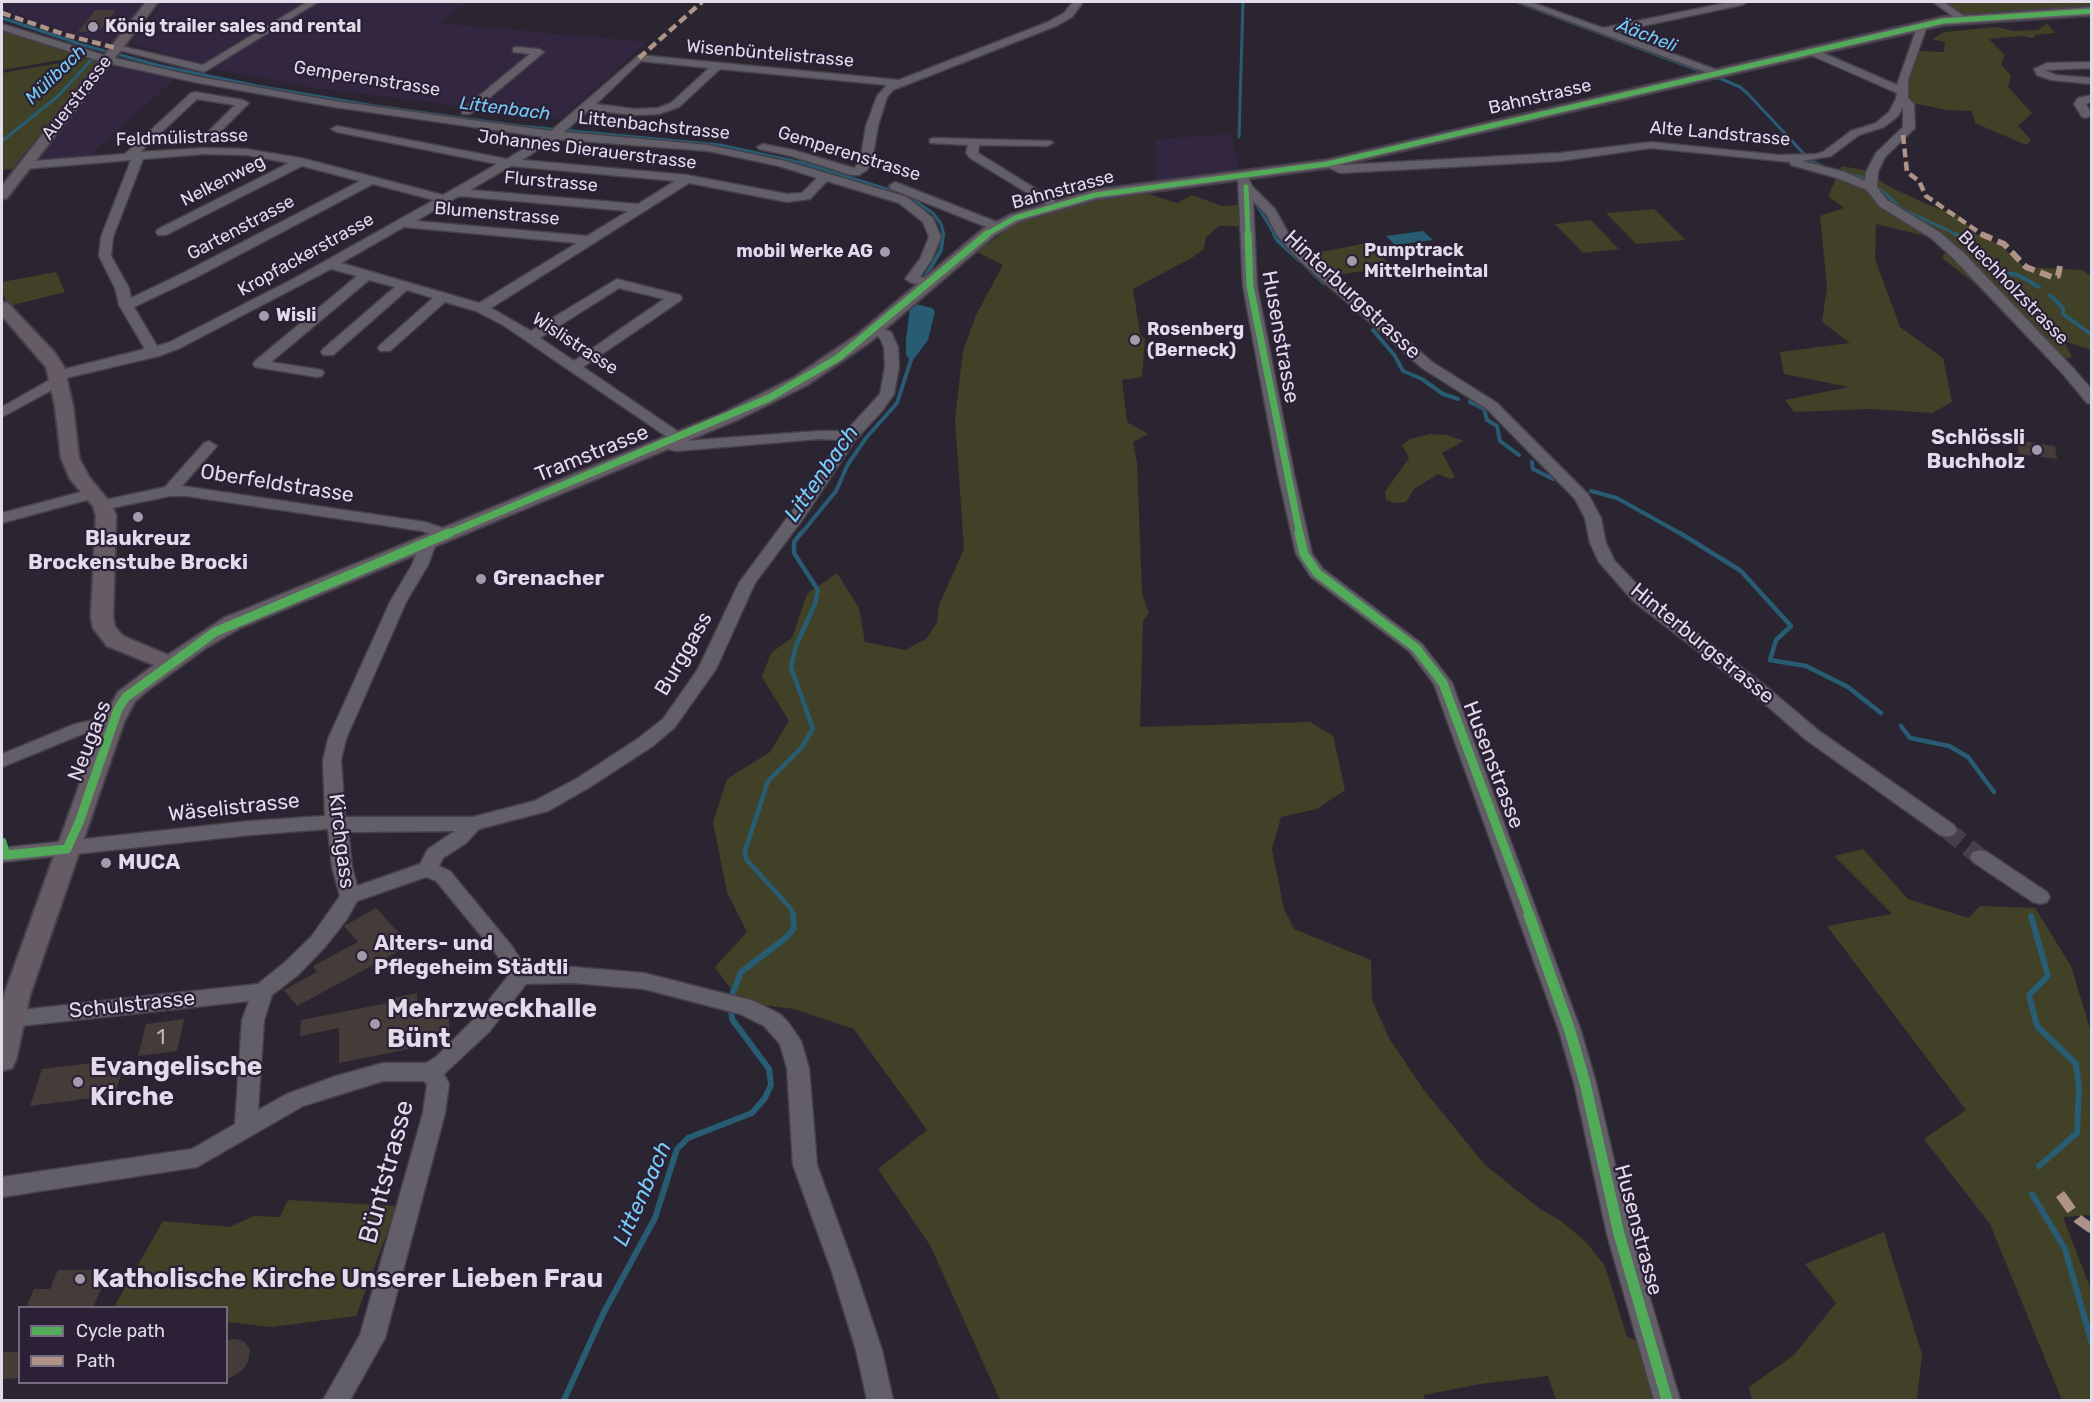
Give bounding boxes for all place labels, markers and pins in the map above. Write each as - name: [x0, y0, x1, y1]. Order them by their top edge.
- place label: König trailer sales and rental: [105, 16, 361, 38]
- marker: König trailer sales and rental: [86, 20, 100, 34]
- place label: Pumptrack Mittelrheintal: [1364, 240, 1488, 282]
- place label: mobil Werke AG: [736, 241, 873, 263]
- marker: mobil Werke AG: [878, 245, 892, 259]
- marker: Pumptrack Mittelrheintal: [1345, 254, 1359, 268]
- place label: Wisli: [276, 305, 316, 327]
- marker: Wisli: [257, 309, 271, 323]
- place label: Rosenberg (Berneck): [1147, 319, 1244, 362]
- marker: Rosenberg (Berneck): [1128, 333, 1142, 347]
- place label: Schlössli Buchholz: [1927, 425, 2025, 475]
- marker: Schlössli Buchholz: [2030, 443, 2044, 457]
- marker: Blaukreuz Brockenstube Brocki: [131, 510, 145, 524]
- place label: Blaukreuz Brockenstube Brocki: [28, 526, 248, 576]
- place label: Grenacher: [493, 566, 604, 592]
- marker: Grenacher: [474, 572, 488, 586]
- place label: MUCA: [118, 850, 180, 876]
- marker: MUCA: [99, 856, 113, 870]
- place label: Alters- und Pflegeheim Städtli: [374, 931, 568, 981]
- marker: Alters- und Pflegeheim Städtli: [355, 949, 369, 963]
- place label: Mehrzweckhalle Bünt: [387, 993, 597, 1054]
- marker: Mehrzweckhalle Bünt: [368, 1017, 382, 1031]
- place label: Evangelische Kirche: [90, 1051, 262, 1112]
- marker: Evangelische Kirche: [71, 1075, 85, 1089]
- place label: Katholische Kirche Unserer Lieben Frau: [92, 1263, 603, 1295]
- marker: Katholische Kirche Unserer Lieben Frau: [73, 1272, 87, 1286]

